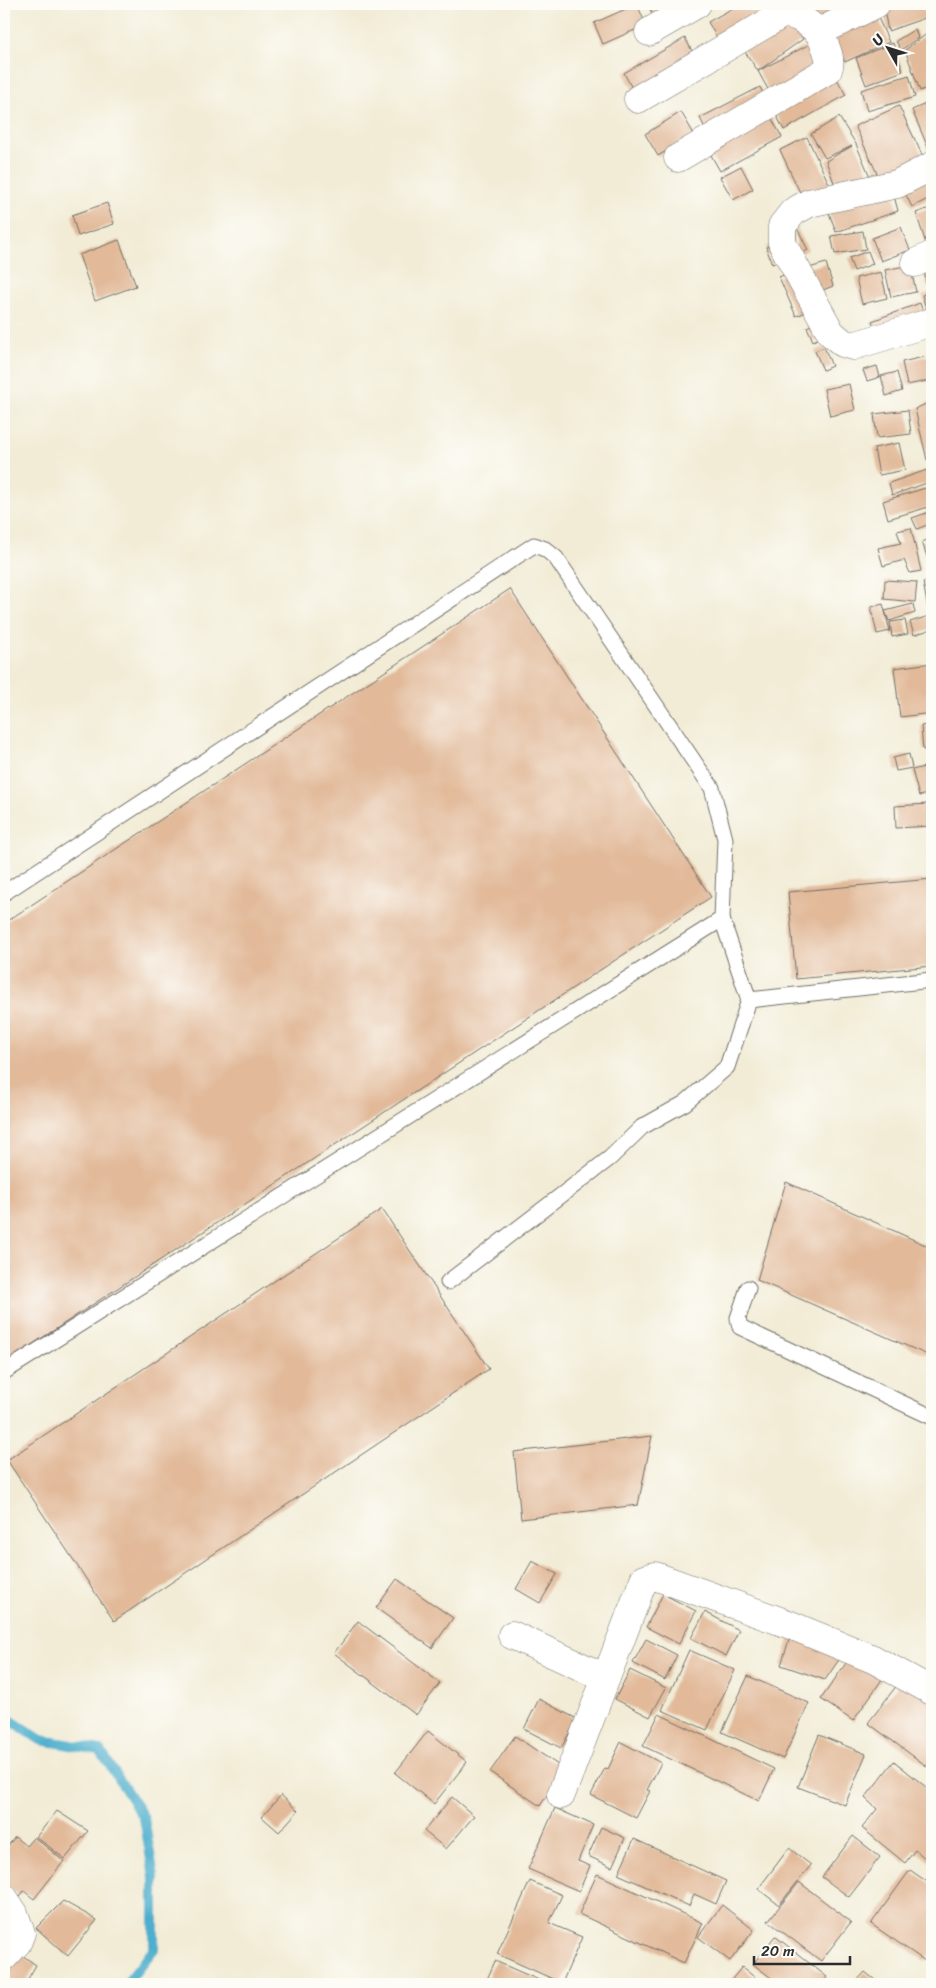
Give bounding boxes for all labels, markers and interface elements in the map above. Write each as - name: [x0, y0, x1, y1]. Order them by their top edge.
- north arrow: [864, 22, 914, 72]
- text: U: [866, 28, 891, 52]
- scale bar: [754, 1933, 850, 1965]
- text: 20 m: [761, 1938, 795, 1964]

